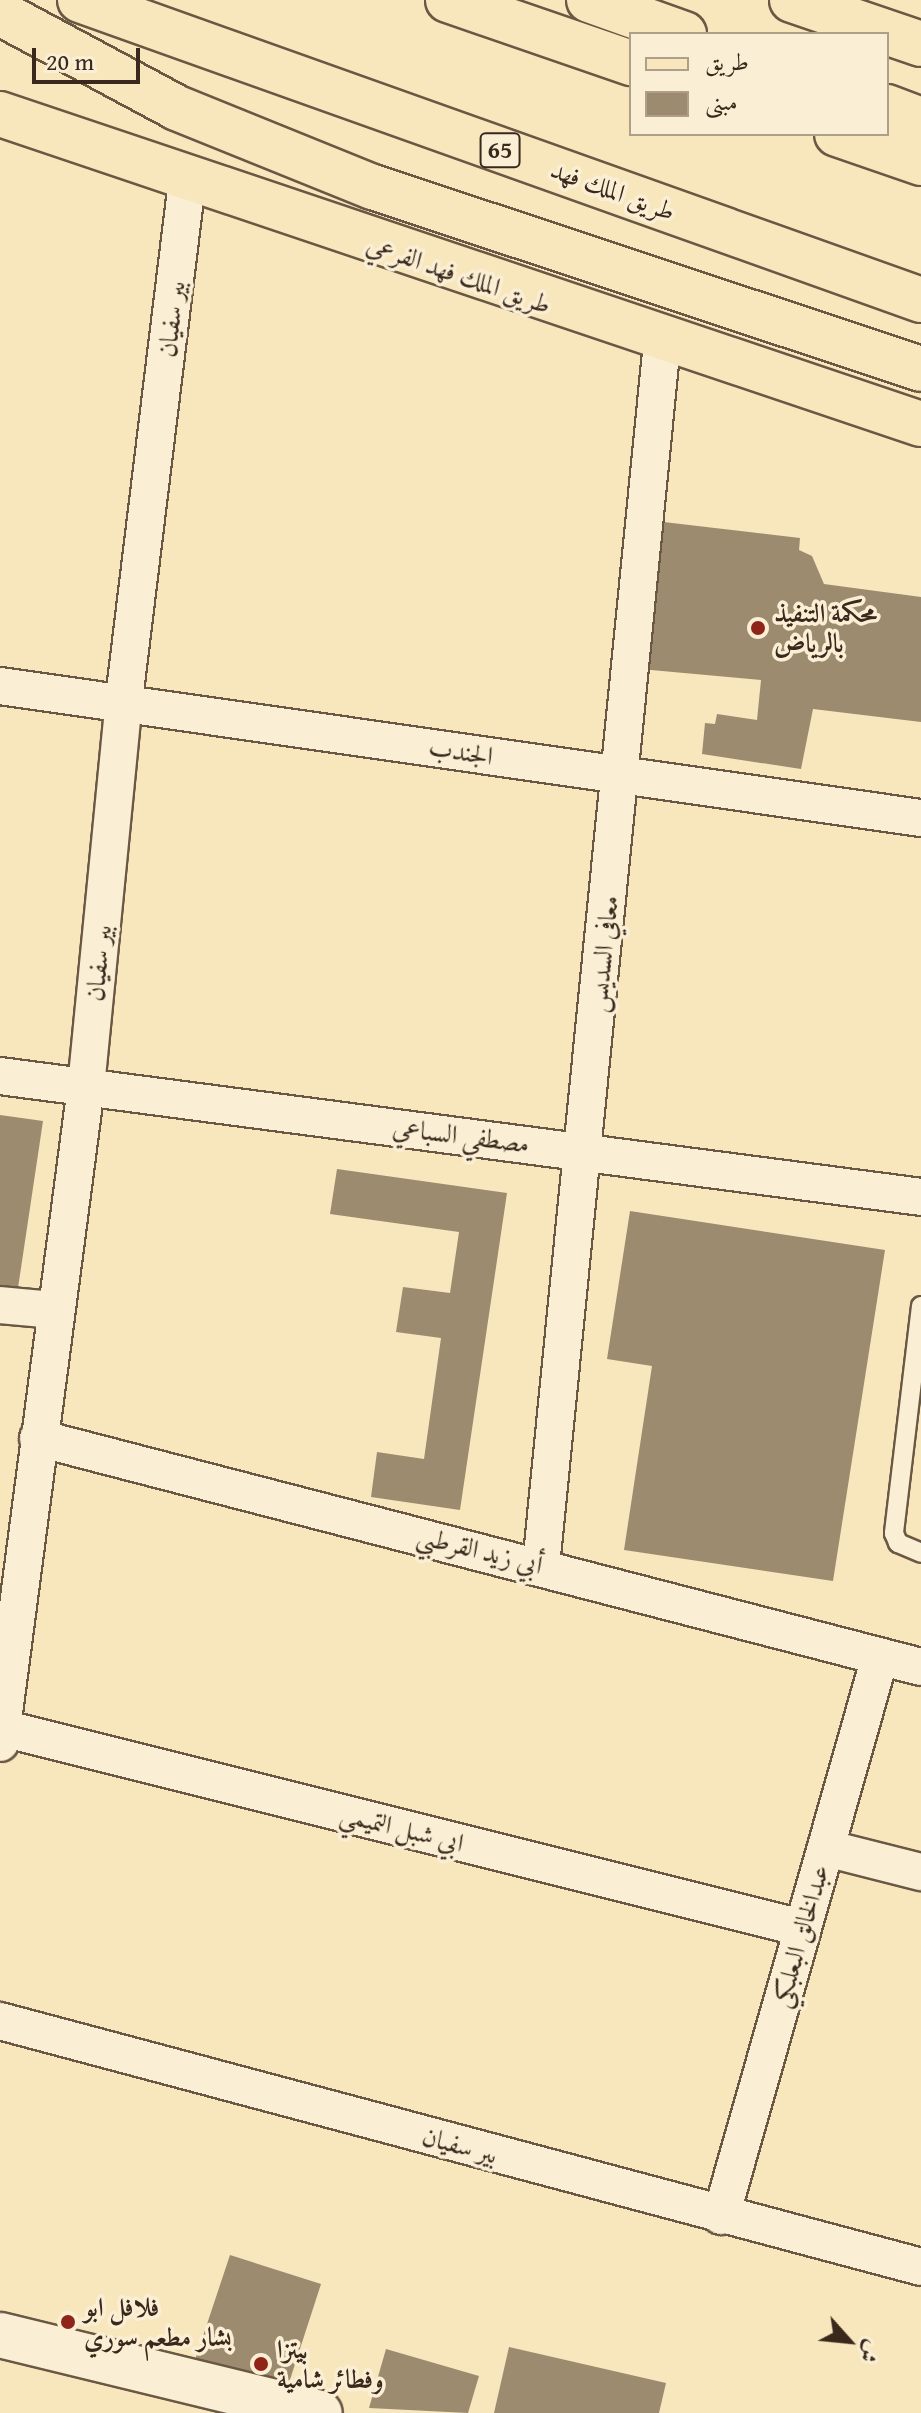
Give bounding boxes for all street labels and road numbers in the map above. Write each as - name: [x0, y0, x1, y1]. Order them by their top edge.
- road number: 65: [478, 130, 522, 170]
- street label: طريق الملك فهد: [546, 153, 680, 227]
- street label: طريق الملك فهد الفرعي: [363, 228, 555, 320]
- street label: بير سفيان: [151, 279, 191, 359]
- street label: الجندب: [427, 731, 495, 771]
- street label: معافي السديس: [581, 894, 625, 1014]
- street label: بير سفيان: [78, 923, 118, 1003]
- street label: مصطفي السباعي: [391, 1111, 531, 1159]
- street label: أبي زيد القرطبي: [414, 1519, 546, 1581]
- street label: ابي شبل التميمي: [337, 1798, 467, 1858]
- street label: عبدالخالق البعلبكي: [765, 1861, 835, 2011]
- street label: بير سفيان: [419, 2120, 501, 2170]

